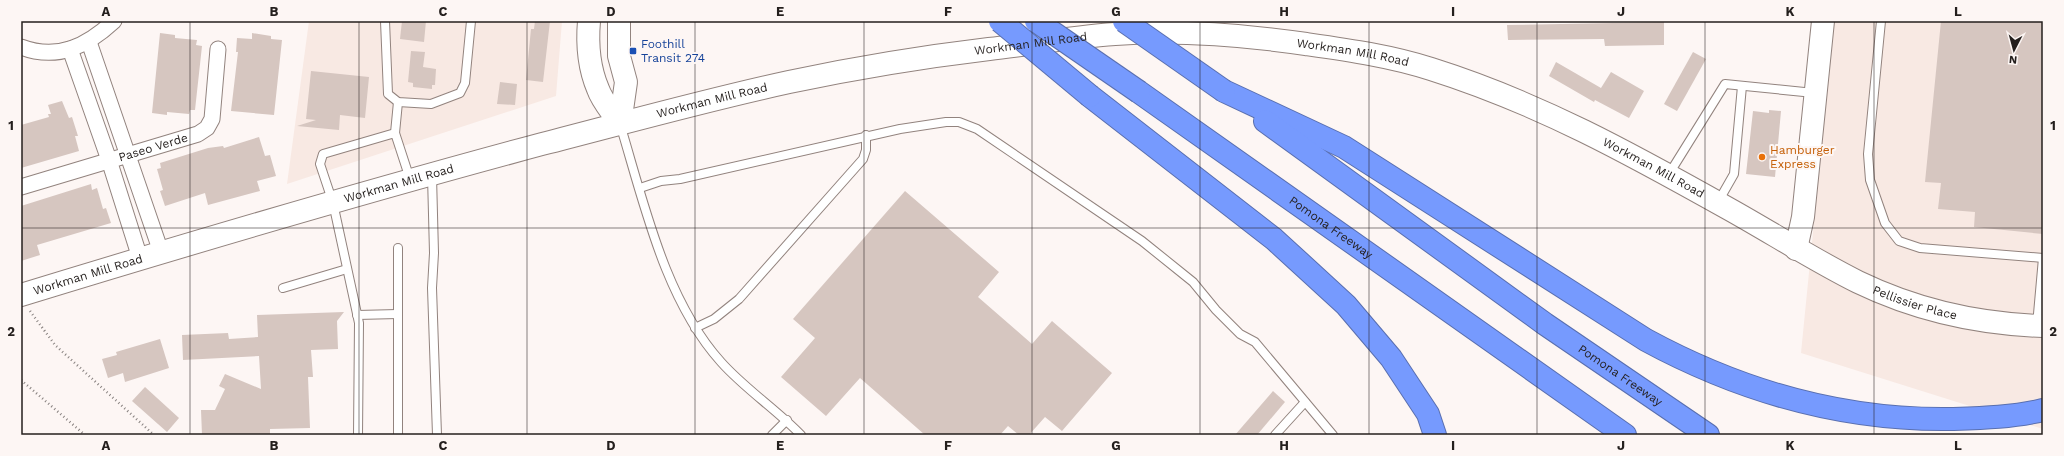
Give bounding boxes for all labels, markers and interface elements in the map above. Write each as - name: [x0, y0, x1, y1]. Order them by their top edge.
- text: A: [102, 4, 111, 19]
- text: B: [270, 4, 279, 19]
- text: C: [439, 4, 448, 19]
- text: D: [606, 4, 616, 19]
- text: E: [776, 4, 784, 19]
- text: F: [944, 4, 952, 19]
- text: G: [1111, 4, 1121, 19]
- text: H: [1279, 4, 1289, 19]
- text: I: [1451, 4, 1455, 19]
- text: J: [1617, 4, 1625, 19]
- text: K: [1785, 4, 1795, 19]
- text: L: [1954, 4, 1962, 19]
- street label: Workman Mill Road: [974, 30, 1088, 58]
- north arrow: [1994, 30, 2034, 70]
- street label: Workman Mill Road: [1296, 36, 1410, 69]
- place label: Foothill Transit 274: [641, 37, 705, 65]
- marker: Foothill Transit 274: [628, 46, 638, 56]
- text: N: [2008, 53, 2018, 66]
- street label: Workman Mill Road: [655, 80, 769, 121]
- text: 1: [8, 118, 14, 133]
- text: 1: [2050, 118, 2056, 133]
- street label: Paseo Verde: [117, 130, 190, 164]
- street label: Workman Mill Road: [1600, 135, 1707, 201]
- place label: Hamburger Express: [1770, 143, 1835, 171]
- marker: Hamburger Express: [1757, 152, 1767, 162]
- street label: Workman Mill Road: [342, 161, 455, 206]
- street label: Pomona Freeway: [1287, 193, 1376, 262]
- street label: Workman Mill Road: [32, 251, 144, 298]
- street label: Pellissier Place: [1871, 283, 1958, 323]
- text: 2: [7, 324, 15, 339]
- text: 2: [2049, 324, 2057, 339]
- street label: Pomona Freeway: [1576, 342, 1666, 409]
- text: A: [102, 438, 111, 453]
- text: B: [270, 438, 279, 453]
- text: C: [439, 438, 448, 453]
- text: D: [606, 438, 616, 453]
- text: E: [776, 438, 784, 453]
- text: F: [944, 438, 952, 453]
- text: G: [1111, 438, 1121, 453]
- text: H: [1279, 438, 1289, 453]
- text: I: [1451, 438, 1455, 453]
- text: J: [1617, 438, 1625, 453]
- text: K: [1785, 438, 1795, 453]
- text: L: [1954, 438, 1962, 453]

